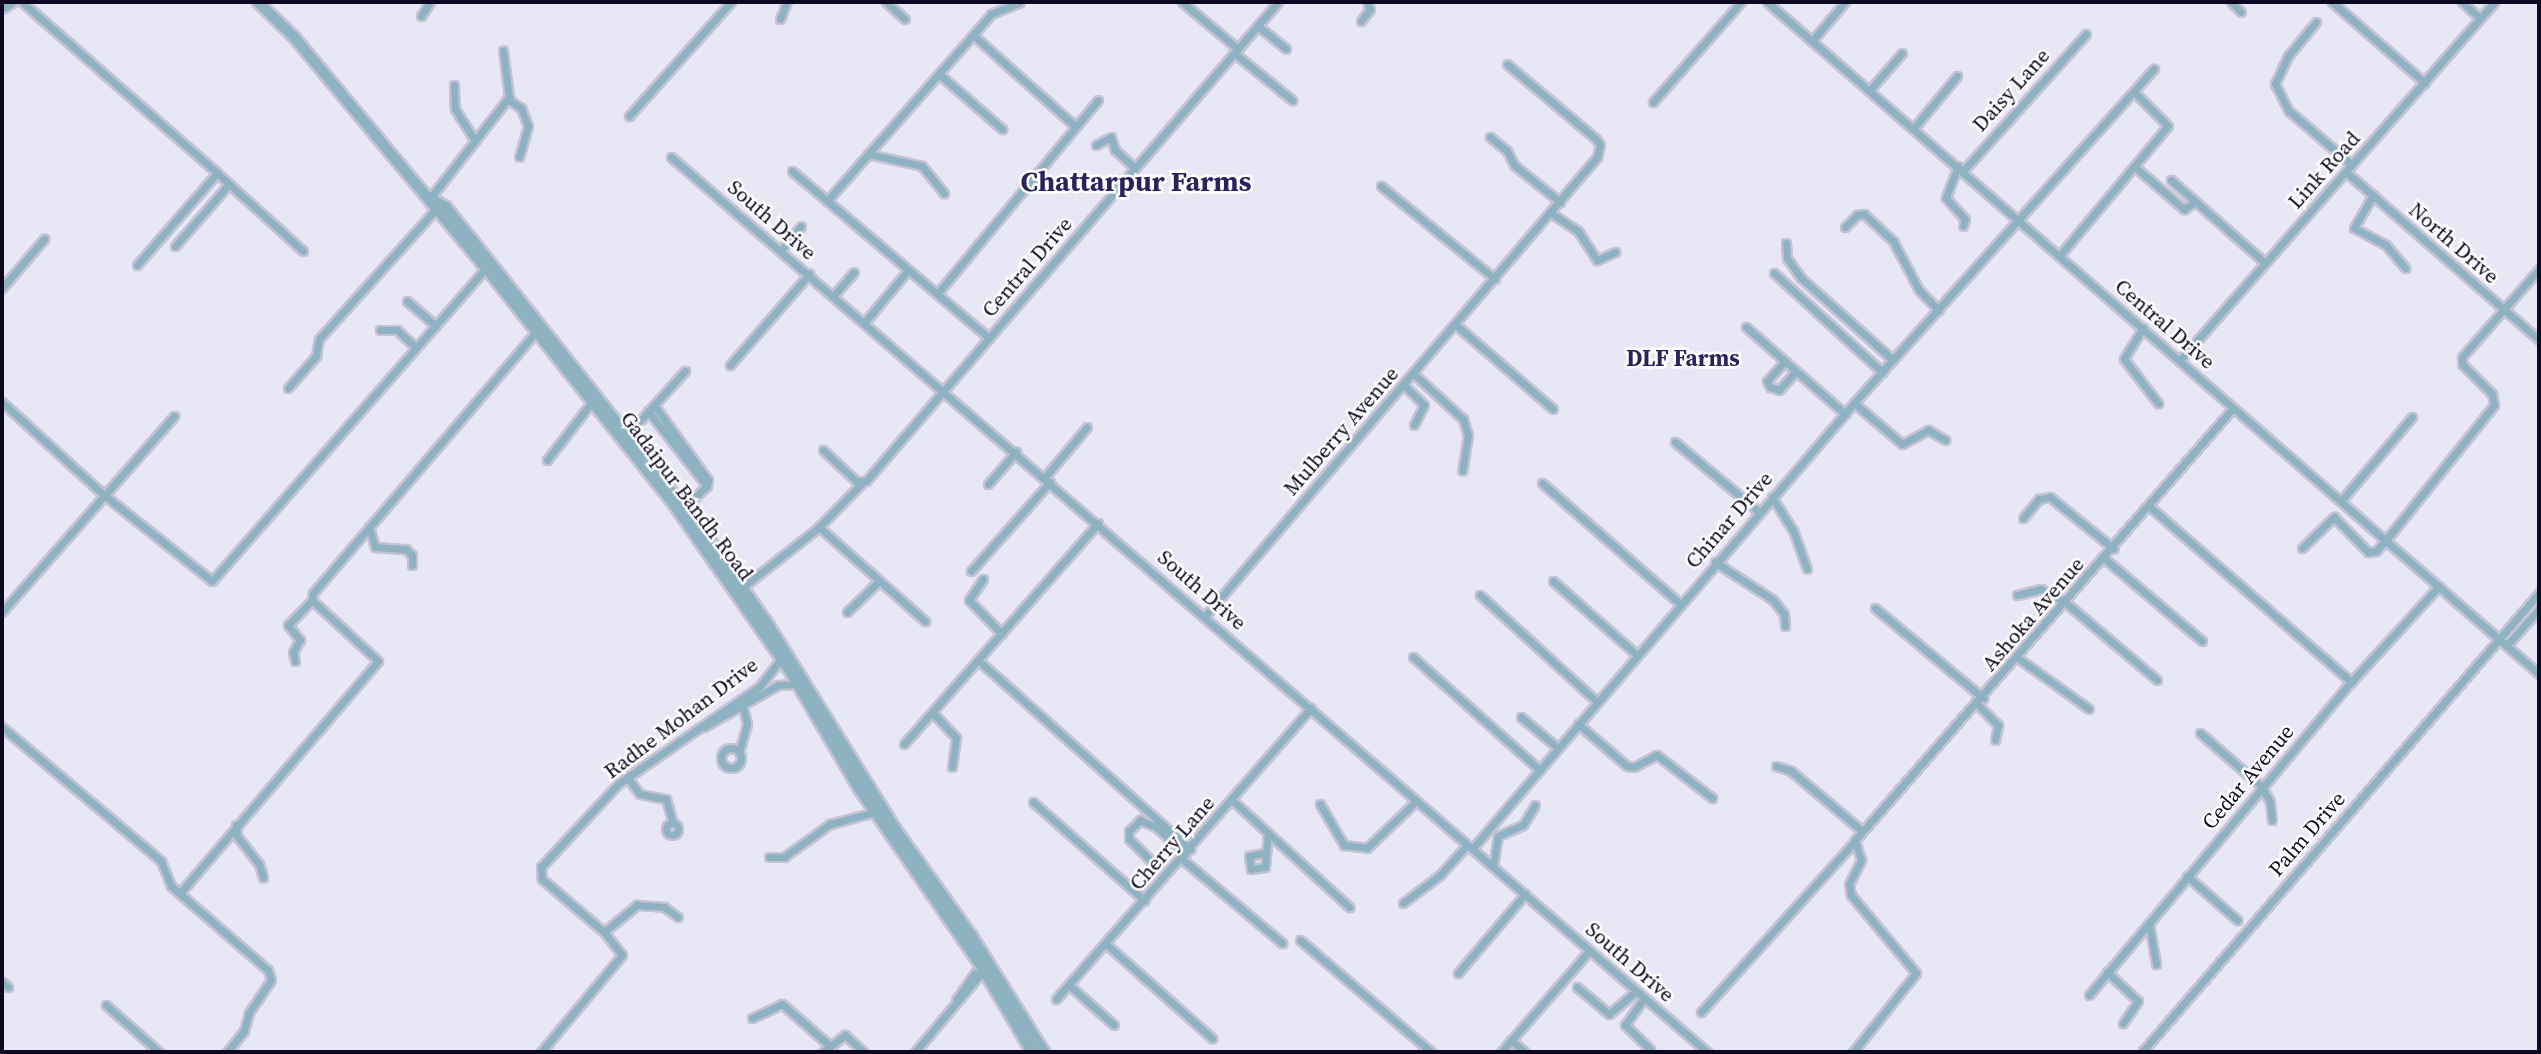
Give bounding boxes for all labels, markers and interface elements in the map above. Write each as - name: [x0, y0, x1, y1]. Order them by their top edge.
- street label: Daisy Lane: [1967, 43, 2055, 137]
- street label: Link Road: [2283, 126, 2365, 214]
- district label: Chattarpur Farms: [1021, 164, 1251, 198]
- street label: South Drive: [722, 175, 822, 265]
- street label: North Drive: [2404, 197, 2504, 289]
- street label: Central Drive: [977, 212, 1077, 322]
- street label: Central Drive: [2110, 274, 2220, 374]
- district label: DLF Farms: [1626, 344, 1740, 372]
- street label: Mulberry Avenue: [1278, 361, 1404, 501]
- street label: Gadaipur Bandh Road: [615, 407, 759, 585]
- street label: Chinar Drive: [1680, 467, 1778, 573]
- street label: South Drive: [1152, 545, 1252, 635]
- street label: Ashoka Avenue: [1977, 552, 2089, 676]
- street label: Radhe Mohan Drive: [599, 652, 763, 784]
- street label: Cedar Avenue: [2197, 720, 2299, 834]
- street label: Palm Drive: [2263, 787, 2351, 881]
- street label: Cherry Lane: [1124, 791, 1220, 895]
- street label: South Drive: [1580, 917, 1680, 1007]

